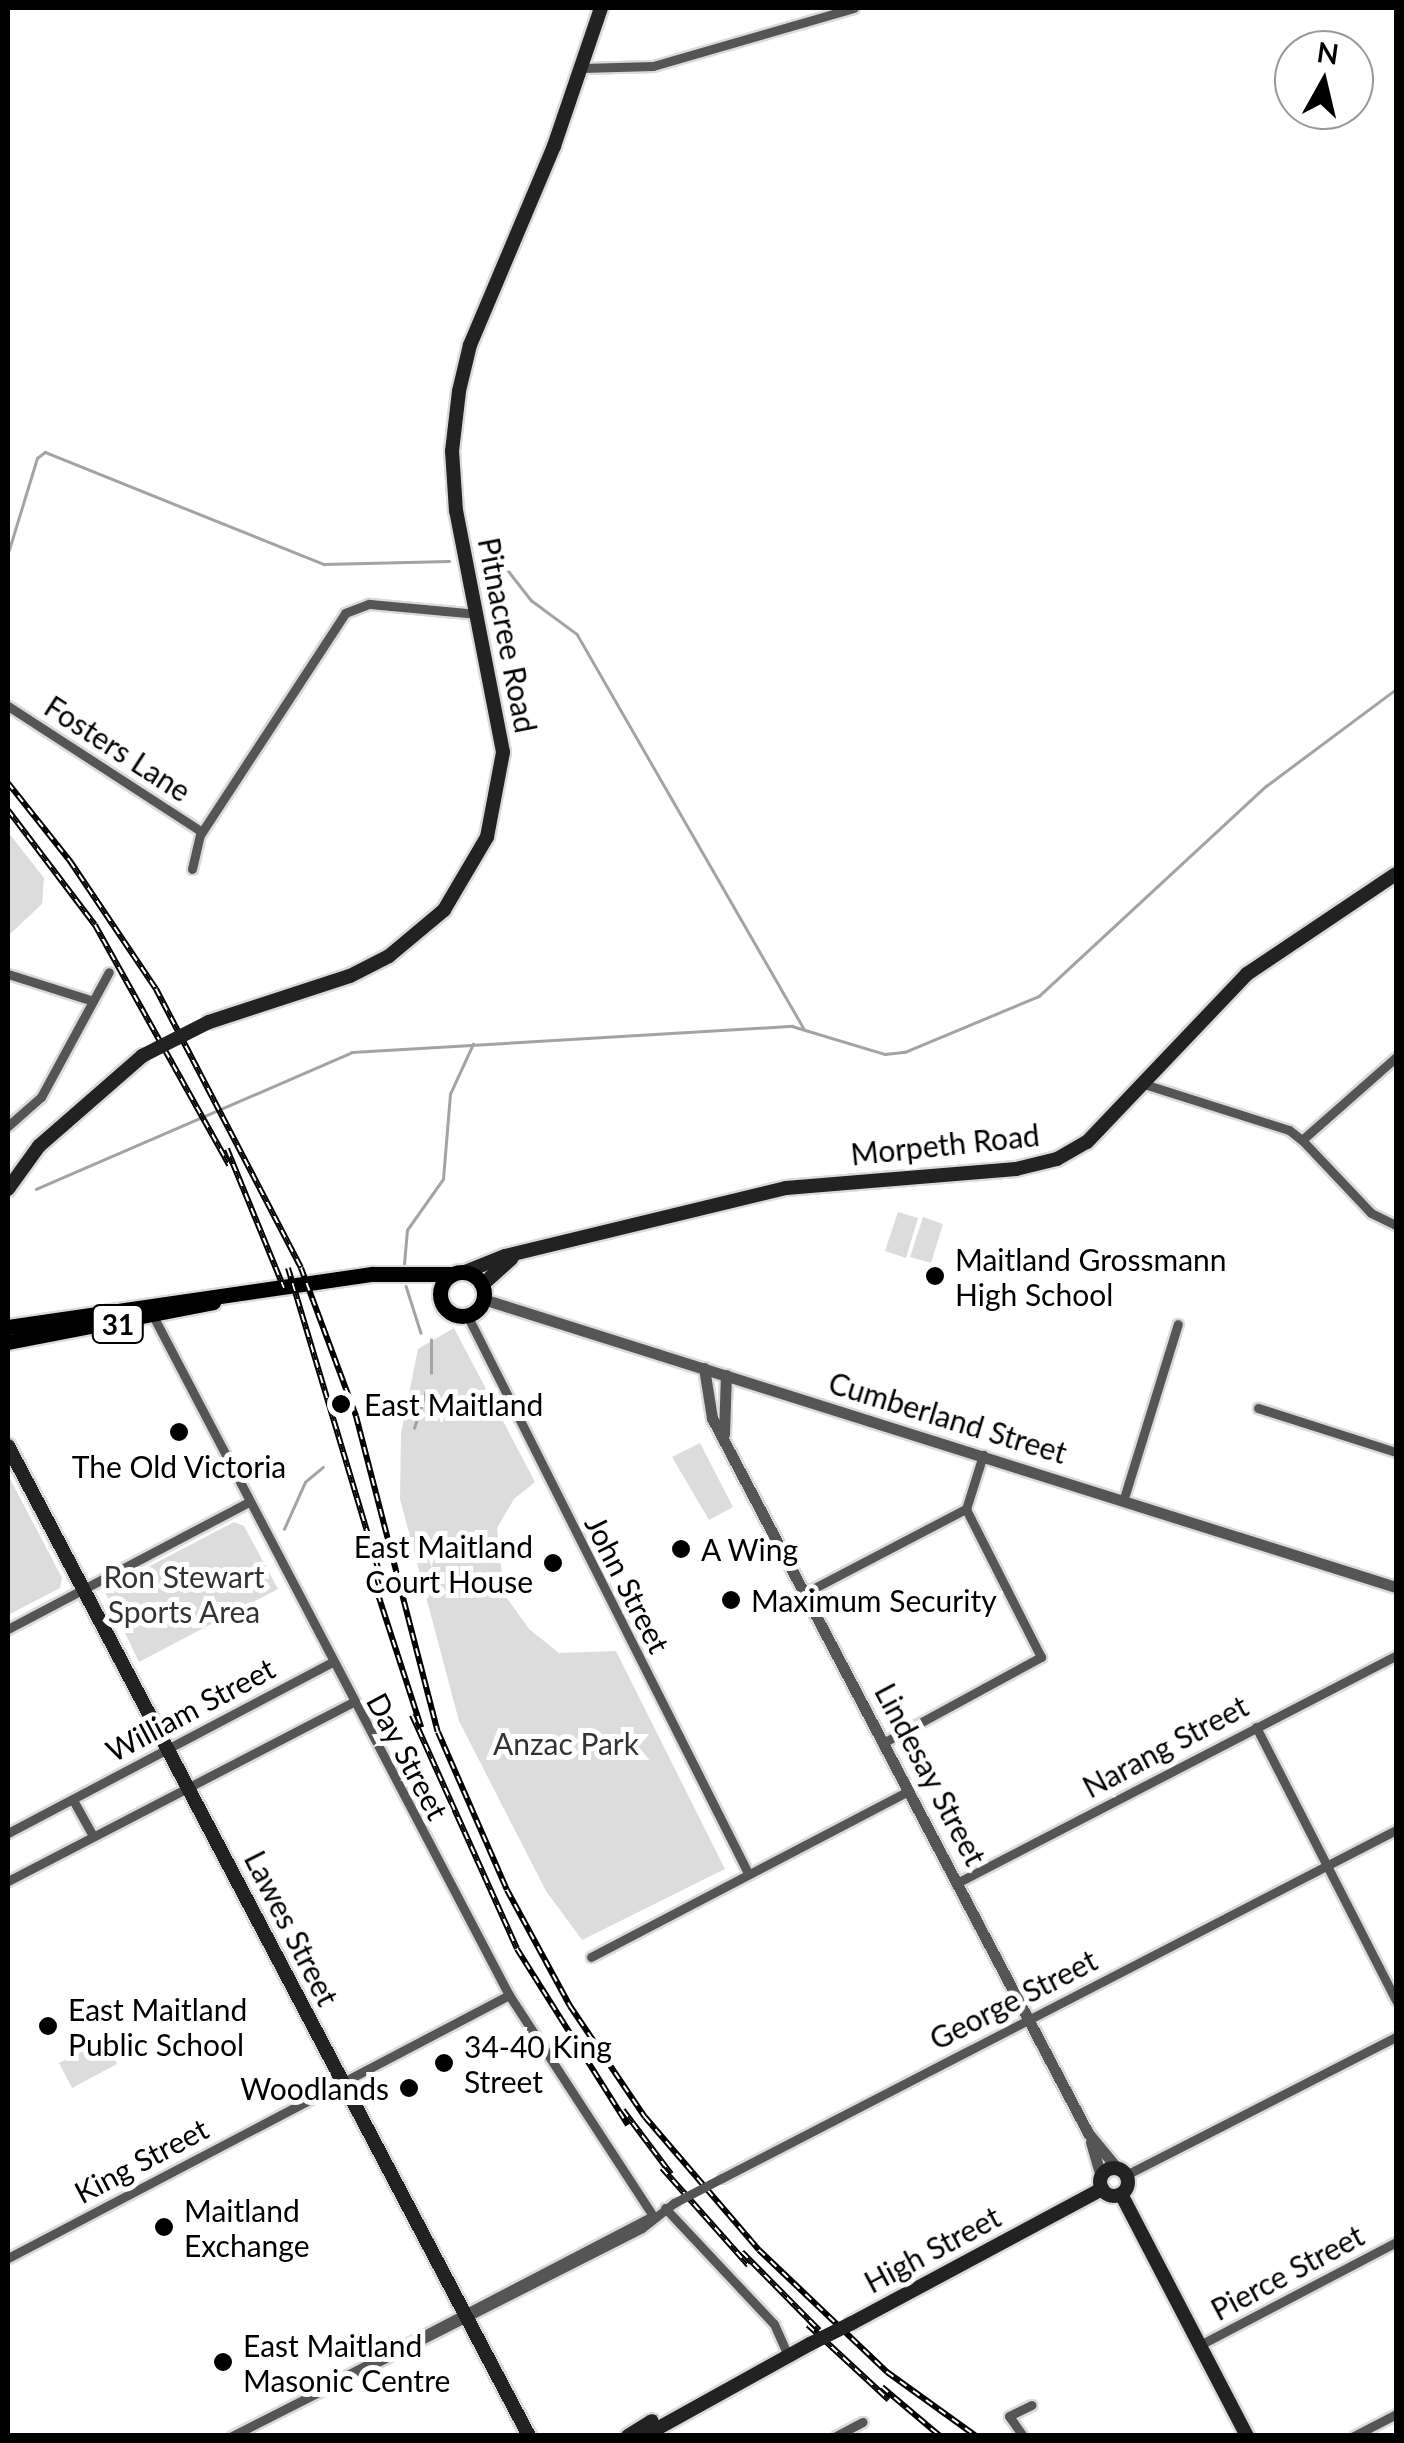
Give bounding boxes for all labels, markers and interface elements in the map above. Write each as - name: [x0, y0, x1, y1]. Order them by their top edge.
- north arrow: [1274, 30, 1374, 130]
- text: N: [1315, 34, 1341, 71]
- street label: Pitnacree Road: [471, 534, 545, 736]
- street label: Fosters Lane: [38, 688, 198, 808]
- street label: Morpeth Road: [849, 1116, 1041, 1172]
- place label: Maitland Grossmann High School: [955, 1241, 1227, 1312]
- marker: Maitland Grossmann High School: [924, 1265, 946, 1287]
- road number: 31: [90, 1301, 146, 1347]
- street label: Cumberland Street: [825, 1364, 1071, 1470]
- place label: East Maitland: [364, 1386, 543, 1422]
- marker: East Maitland: [328, 1391, 354, 1417]
- marker: The Old Victoria: [168, 1421, 190, 1443]
- place label: The Old Victoria: [71, 1448, 287, 1484]
- street label: John Street: [578, 1509, 678, 1659]
- place label: East Maitland Court House: [354, 1528, 533, 1598]
- place label: A Wing: [701, 1531, 799, 1567]
- marker: A Wing: [670, 1538, 692, 1560]
- marker: East Maitland Court House: [542, 1552, 564, 1574]
- park label: Ron Stewart Sports Area: [103, 1558, 265, 1628]
- place label: Maximum Security: [751, 1582, 997, 1618]
- marker: Maximum Security: [720, 1589, 742, 1611]
- street label: William Street: [100, 1649, 280, 1769]
- street label: Lindesay Street: [868, 1677, 994, 1871]
- street label: Day Street: [359, 1686, 457, 1826]
- street label: Narang Street: [1076, 1687, 1254, 1805]
- park label: Anzac Park: [493, 1725, 639, 1761]
- street label: Lawes Street: [238, 1845, 346, 2011]
- street label: George Street: [923, 1941, 1103, 2057]
- place label: East Maitland Public School: [68, 1991, 247, 2062]
- marker: East Maitland Public School: [37, 2015, 59, 2037]
- place label: 34-40 King Street: [464, 2028, 612, 2098]
- marker: 34-40 King Street: [433, 2052, 455, 2074]
- place label: Woodlands: [240, 2070, 389, 2106]
- marker: Woodlands: [398, 2077, 420, 2099]
- street label: King Street: [68, 2110, 214, 2210]
- place label: Maitland Exchange: [184, 2192, 310, 2262]
- street label: High Street: [858, 2198, 1006, 2300]
- marker: Maitland Exchange: [153, 2216, 175, 2238]
- street label: Pierce Street: [1204, 2217, 1370, 2327]
- place label: East Maitland Masonic Centre: [243, 2327, 450, 2398]
- marker: East Maitland Masonic Centre: [212, 2351, 234, 2373]

